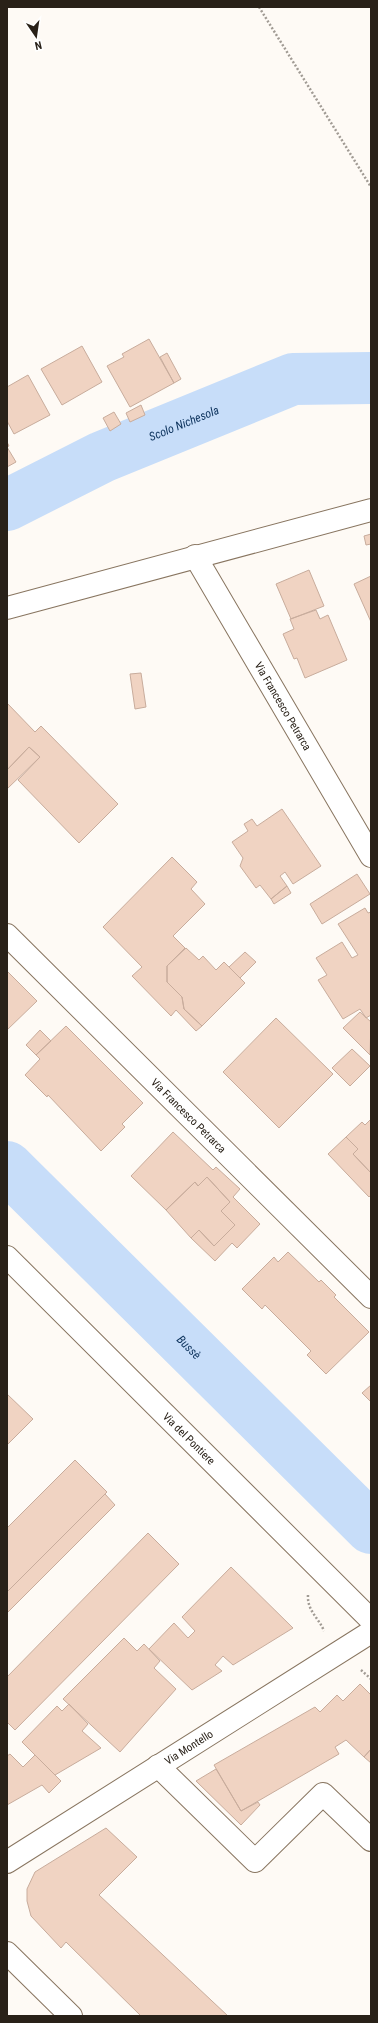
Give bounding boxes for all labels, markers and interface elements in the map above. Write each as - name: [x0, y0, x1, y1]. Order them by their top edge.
- north arrow: [16, 16, 56, 56]
- text: N: [33, 38, 43, 52]
- water label: Scolo Nichesola: [147, 403, 221, 444]
- street label: Via Francesco Petrarca: [252, 660, 314, 753]
- street label: Via Francesco Petrarca: [148, 1076, 228, 1156]
- water label: Bussè: [174, 1332, 204, 1362]
- street label: Via del Pontiere: [160, 1410, 217, 1468]
- street label: Via Montello: [162, 1727, 216, 1768]

